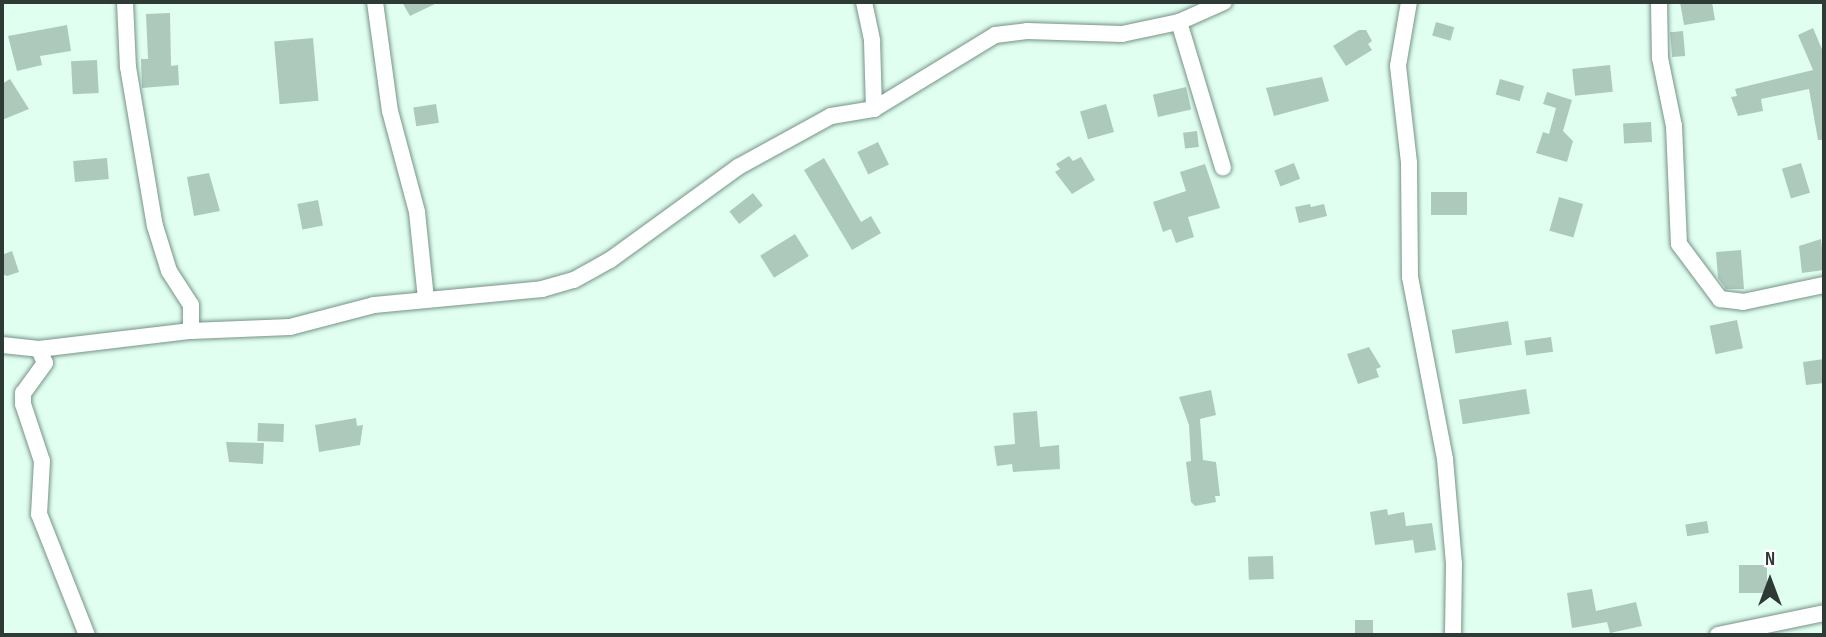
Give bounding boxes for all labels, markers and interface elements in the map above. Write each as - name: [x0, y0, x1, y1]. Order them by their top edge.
- north arrow: [1735, 546, 1805, 616]
- text: N: [1765, 548, 1775, 571]

